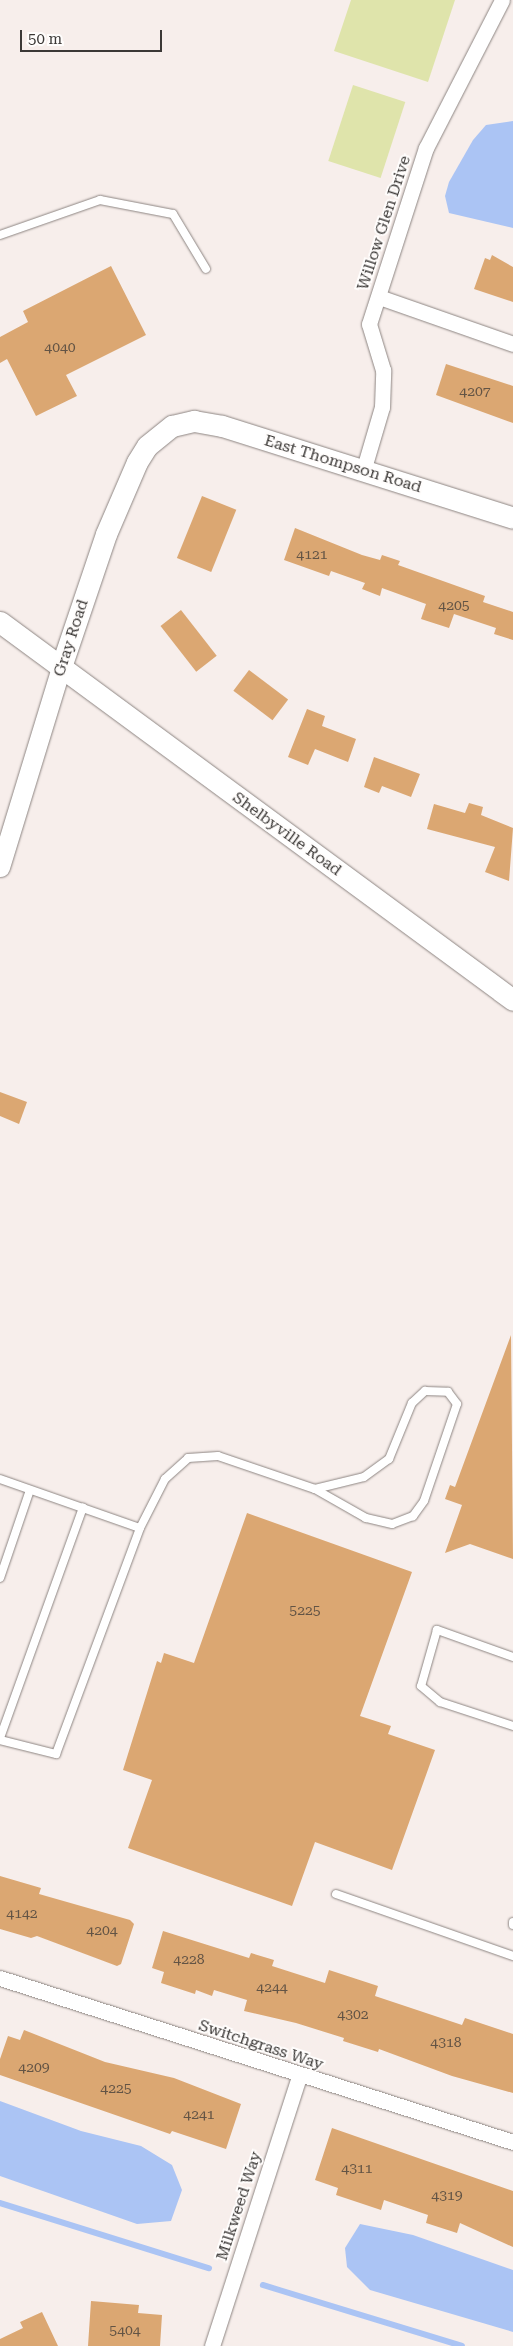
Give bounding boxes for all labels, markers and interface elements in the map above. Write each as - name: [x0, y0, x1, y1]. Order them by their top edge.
- scale bar: [22, 20, 165, 52]
- text: 50 m: [28, 30, 62, 48]
- street label: Willow Glen Drive: [353, 153, 415, 293]
- house number: 4040: [44, 339, 76, 355]
- house number: 4207: [459, 383, 491, 399]
- street label: East Thompson Road: [262, 431, 424, 497]
- house number: 4121: [296, 546, 328, 562]
- street label: Gray Road: [50, 597, 92, 679]
- house number: 4205: [438, 597, 470, 613]
- street label: Shelbyville Road: [229, 788, 345, 880]
- house number: 5225: [289, 1602, 321, 1618]
- house number: 4142: [6, 1905, 38, 1921]
- house number: 4204: [86, 1922, 118, 1938]
- house number: 4228: [173, 1951, 205, 1967]
- house number: 4244: [256, 1979, 288, 1995]
- house number: 4302: [337, 2006, 369, 2022]
- street label: Switchgrass Way: [196, 2016, 326, 2074]
- house number: 4318: [430, 2034, 462, 2050]
- house number: 4209: [18, 2059, 50, 2075]
- house number: 4225: [100, 2080, 132, 2096]
- house number: 4241: [183, 2106, 215, 2122]
- street label: Milkweed Way: [212, 2149, 266, 2263]
- house number: 4311: [341, 2160, 373, 2176]
- house number: 4319: [431, 2187, 463, 2203]
- house number: 5404: [109, 2322, 141, 2338]

